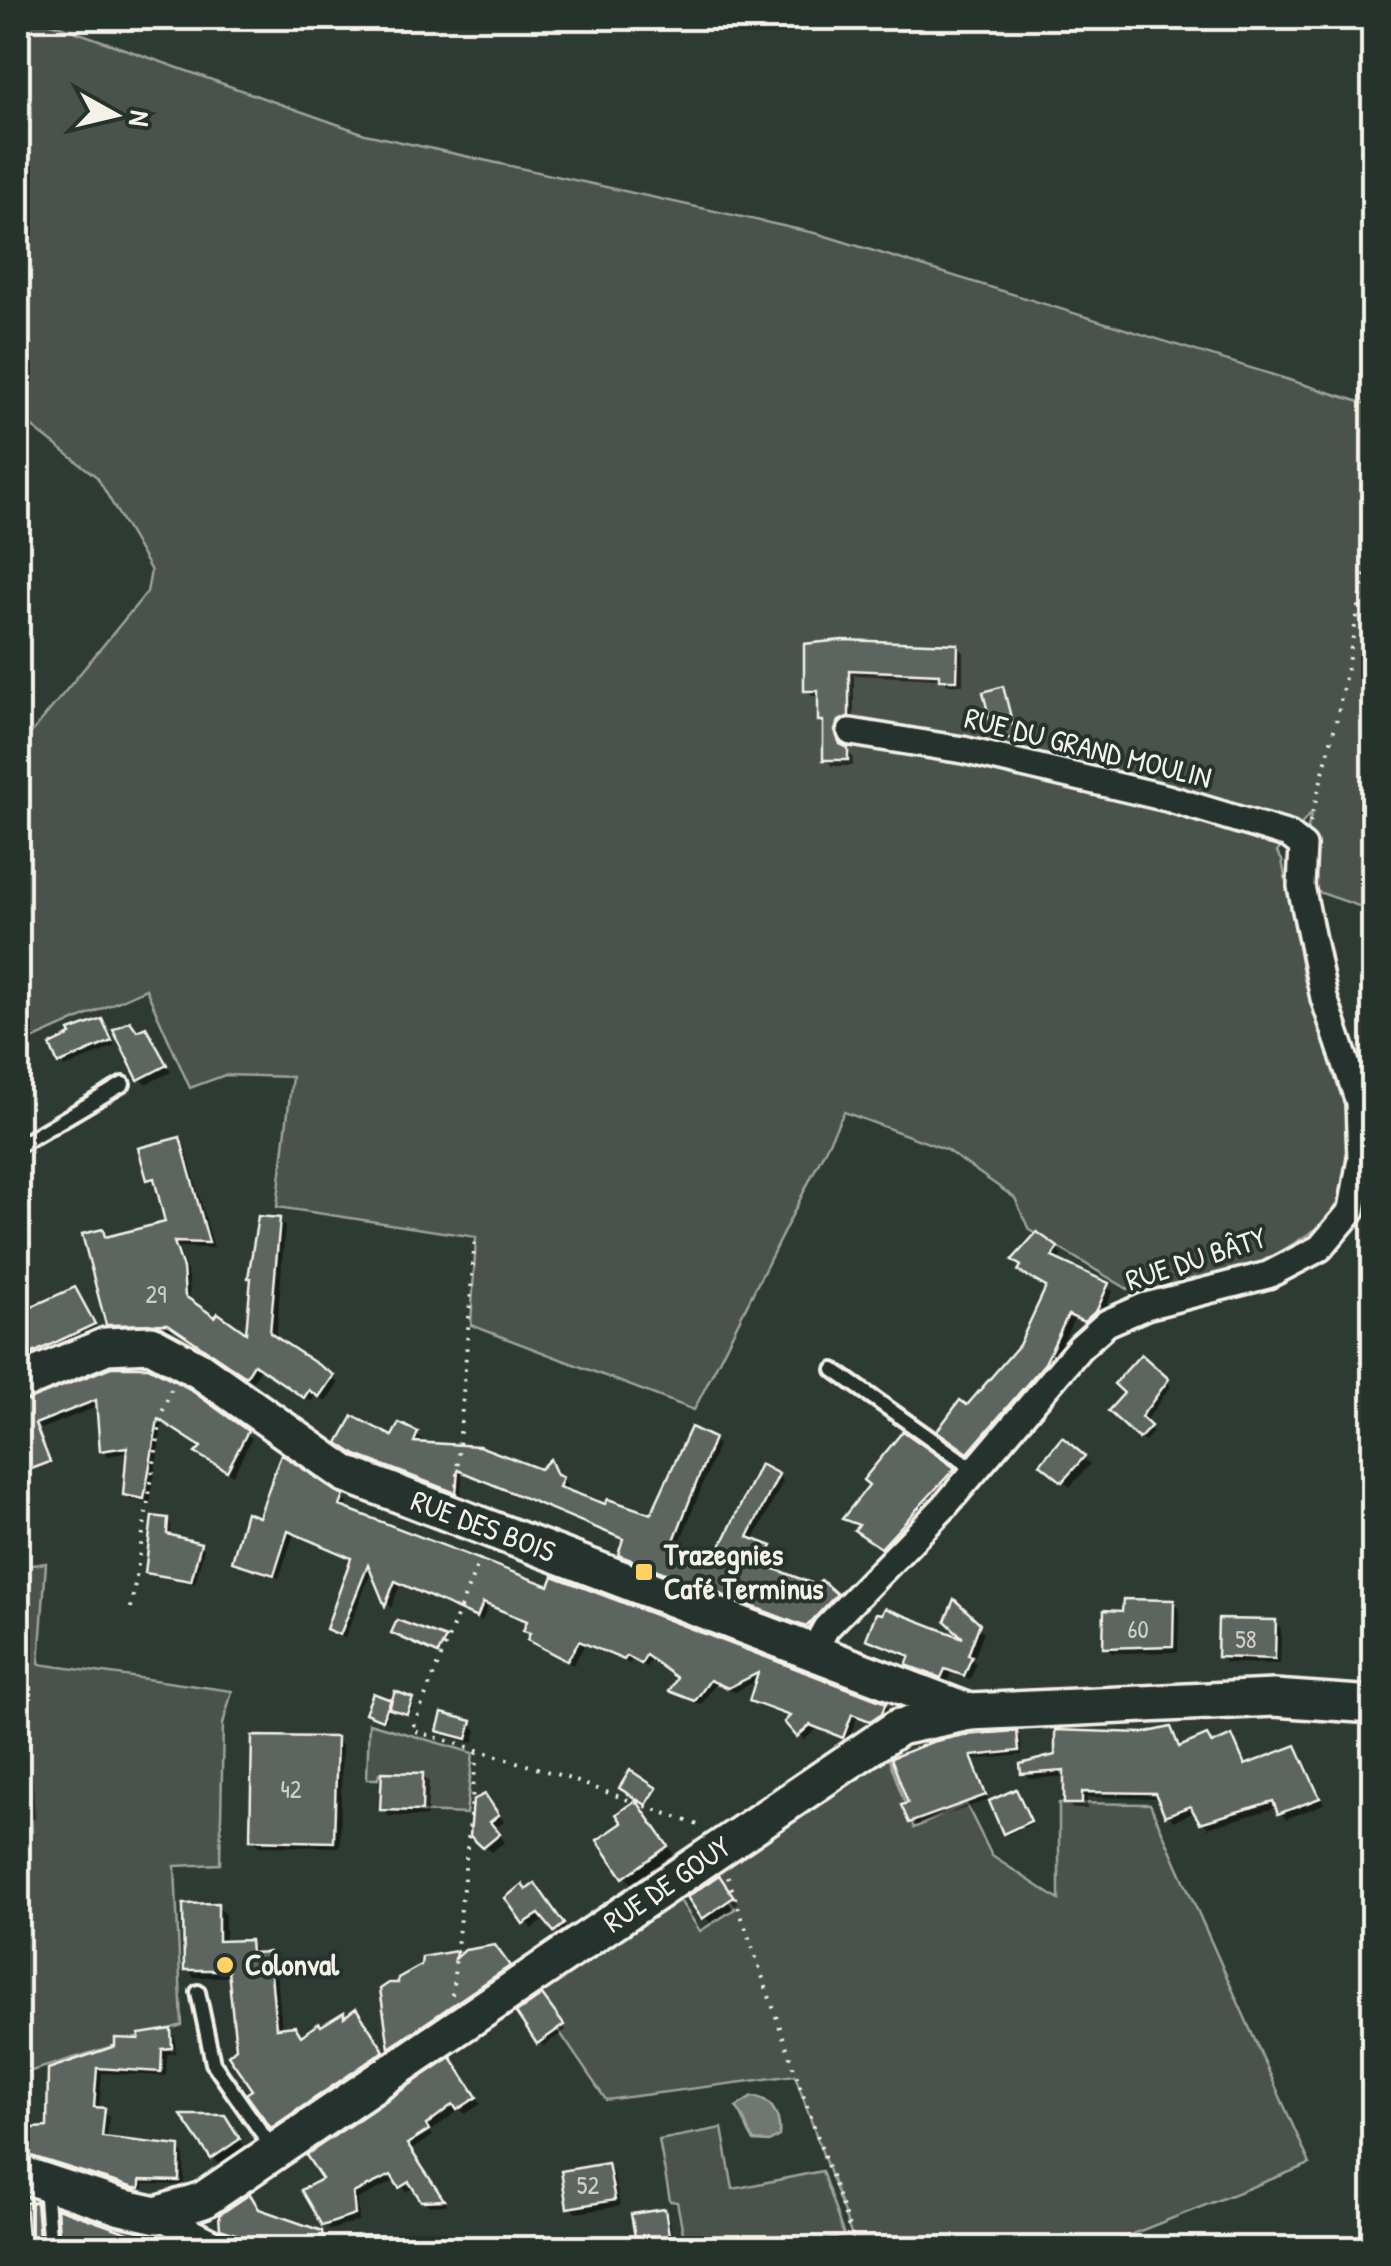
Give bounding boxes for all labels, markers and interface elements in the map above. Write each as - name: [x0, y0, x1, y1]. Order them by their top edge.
- north arrow: [65, 65, 165, 165]
- text: N: [120, 108, 160, 129]
- street label: RUE DU GRAND MOULIN: [961, 697, 1216, 797]
- street label: RUE DU BÂTY: [1121, 1217, 1271, 1299]
- house number: 29: [146, 1277, 166, 1311]
- street label: RUE DES BOIS: [406, 1480, 562, 1571]
- place label: Trazegnies Café Terminus: [663, 1534, 824, 1608]
- marker: Trazegnies Café Terminus: [633, 1561, 655, 1583]
- house number: 60: [1127, 1612, 1149, 1646]
- house number: 58: [1235, 1622, 1257, 1656]
- house number: 42: [280, 1772, 302, 1806]
- street label: RUE DE GOUY: [595, 1826, 738, 1941]
- place label: Colonval: [245, 1944, 340, 1984]
- marker: Colonval: [214, 1954, 236, 1976]
- house number: 52: [577, 2168, 599, 2202]

